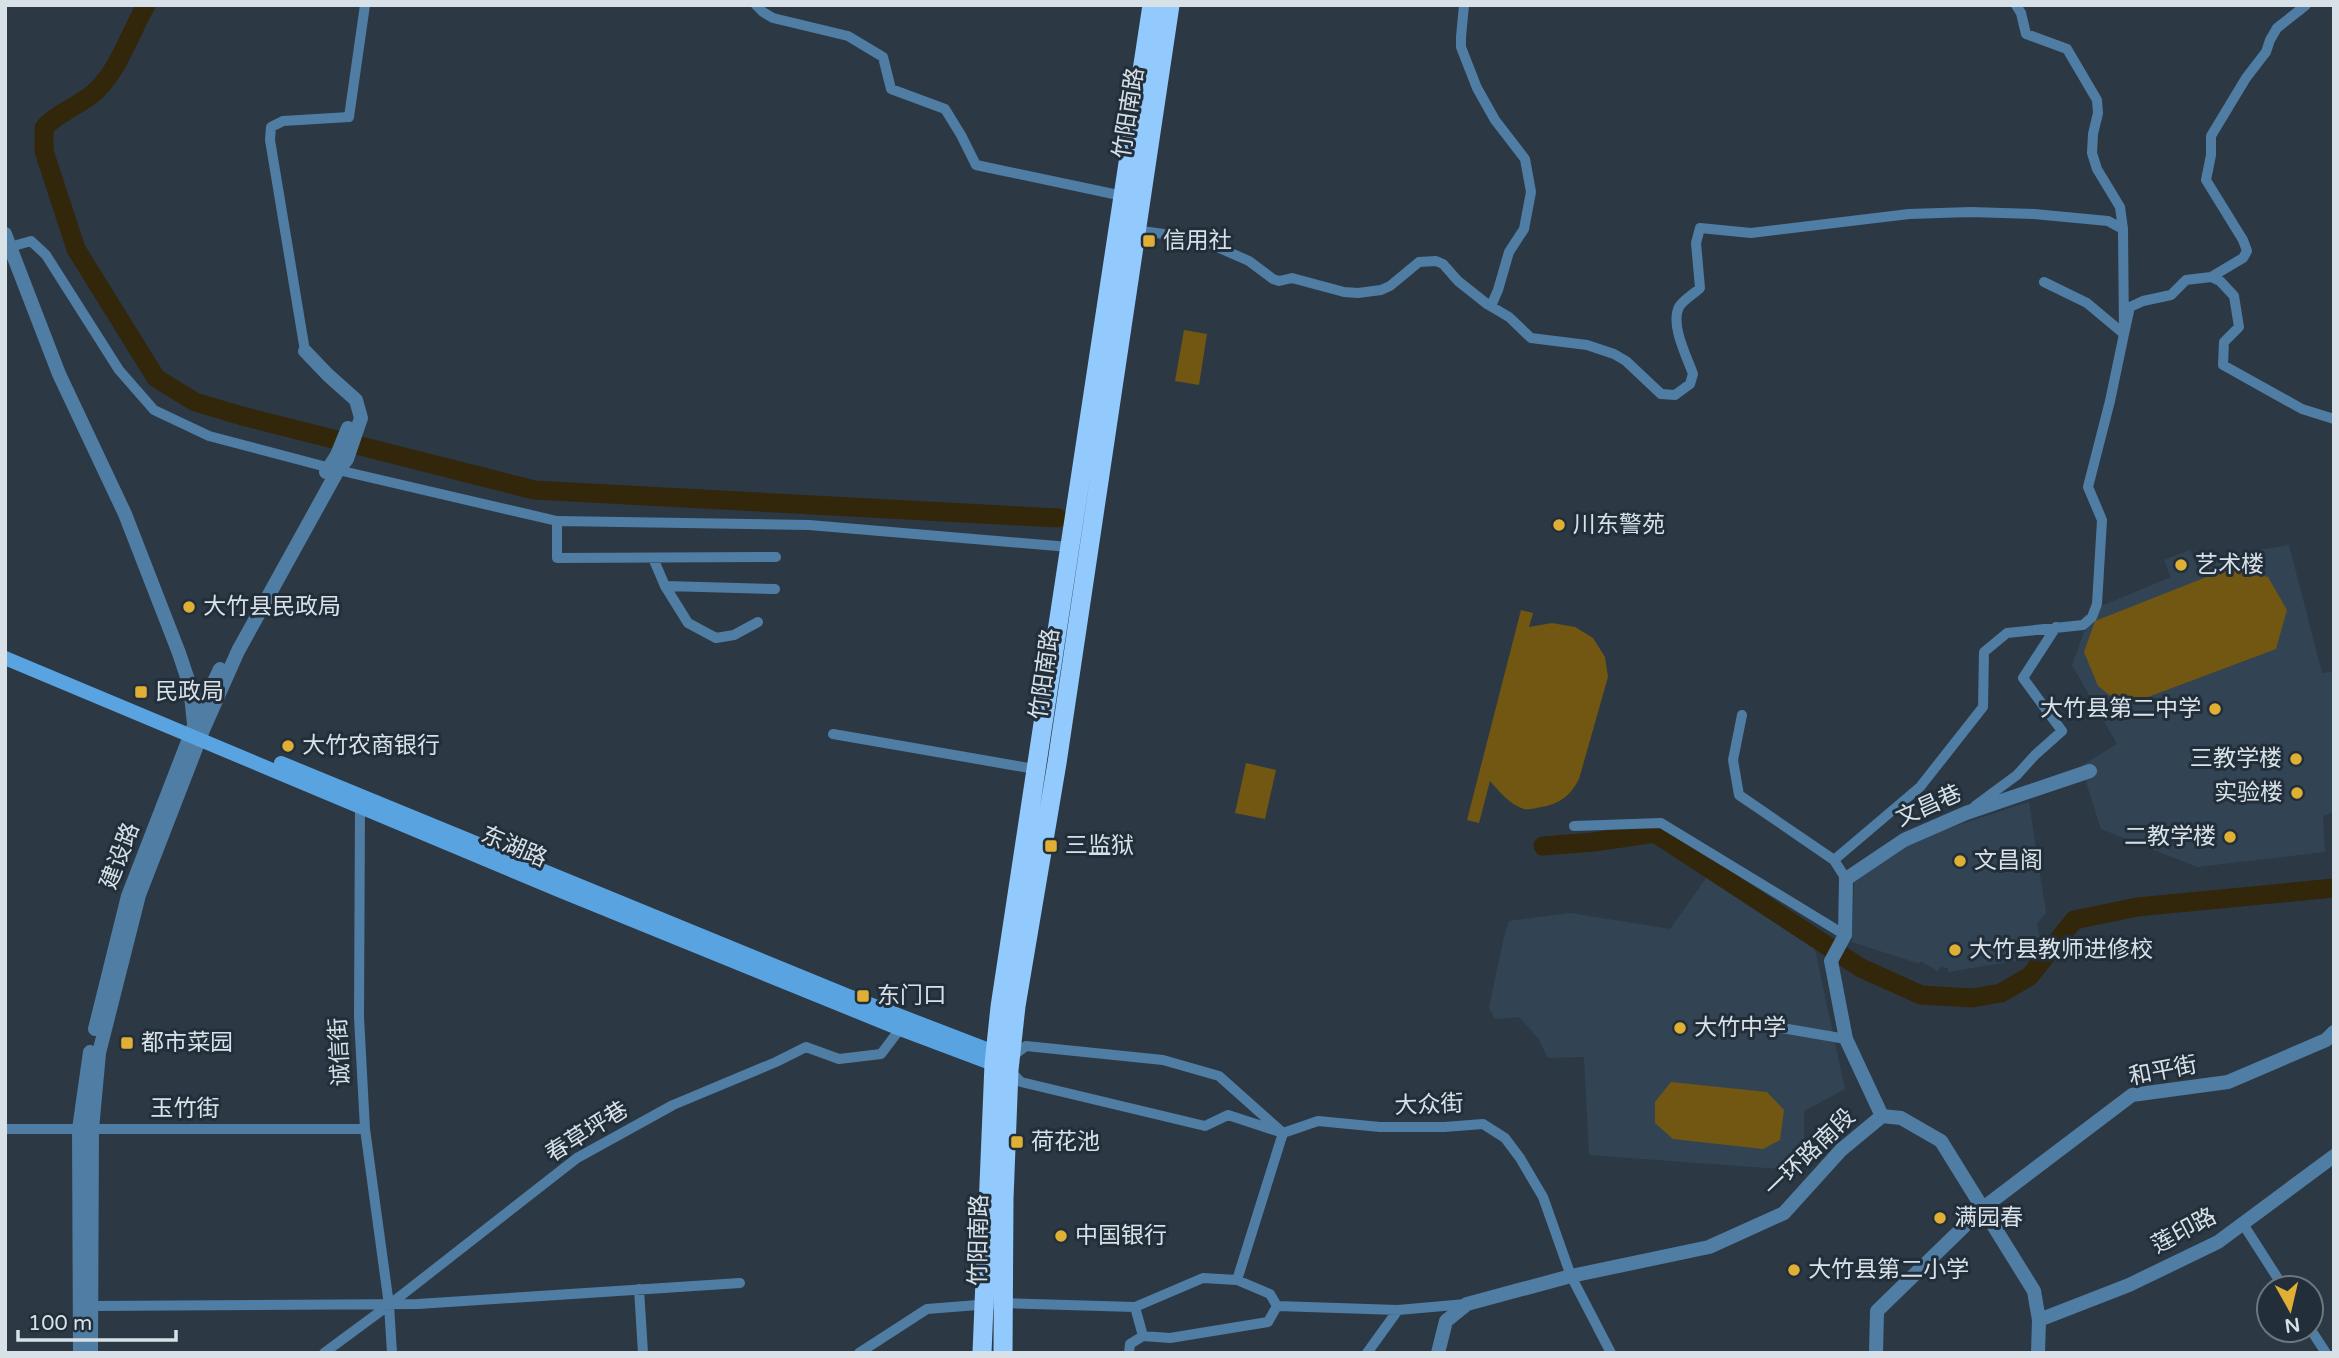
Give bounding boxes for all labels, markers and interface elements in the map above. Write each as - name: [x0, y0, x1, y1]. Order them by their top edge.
- street label: 竹阳南路: [1108, 65, 1150, 161]
- place label: 信用社: [1163, 227, 1232, 255]
- marker: 信用社: [1141, 233, 1157, 249]
- place label: 川东警苑: [1573, 511, 1665, 539]
- marker: 川东警苑: [1551, 517, 1567, 533]
- place label: 艺术楼: [2195, 551, 2264, 579]
- marker: 艺术楼: [2173, 557, 2189, 573]
- place label: 大竹县民政局: [203, 593, 341, 621]
- marker: 大竹县民政局: [181, 599, 197, 615]
- street label: 竹阳南路: [1025, 626, 1065, 722]
- place label: 民政局: [155, 678, 224, 706]
- marker: 民政局: [133, 684, 149, 700]
- place label: 大竹县第二中学: [2040, 695, 2201, 723]
- marker: 大竹县第二中学: [2207, 701, 2223, 717]
- place label: 大竹农商银行: [302, 732, 440, 760]
- marker: 大竹农商银行: [280, 738, 296, 754]
- place label: 三教学楼: [2190, 745, 2282, 773]
- marker: 三教学楼: [2288, 751, 2304, 767]
- street label: 文昌巷: [1892, 779, 1966, 833]
- place label: 实验楼: [2214, 779, 2283, 807]
- marker: 实验楼: [2289, 785, 2305, 801]
- street label: 建设路: [95, 819, 145, 893]
- street label: 东湖路: [477, 821, 551, 873]
- place label: 二教学楼: [2124, 823, 2216, 851]
- marker: 二教学楼: [2222, 829, 2238, 845]
- place label: 三监狱: [1065, 832, 1134, 860]
- marker: 三监狱: [1043, 838, 1059, 854]
- place label: 文昌阁: [1974, 847, 2043, 875]
- marker: 文昌阁: [1952, 853, 1968, 869]
- place label: 大竹县教师进修校: [1969, 936, 2153, 964]
- marker: 大竹县教师进修校: [1947, 942, 1963, 958]
- place label: 东门口: [877, 982, 946, 1010]
- marker: 东门口: [855, 988, 871, 1004]
- place label: 大竹中学: [1694, 1014, 1786, 1042]
- street label: 诚信街: [324, 1017, 356, 1087]
- marker: 大竹中学: [1672, 1020, 1688, 1036]
- place label: 都市菜园: [141, 1029, 233, 1057]
- marker: 都市菜园: [119, 1035, 135, 1051]
- street label: 和平街: [2126, 1051, 2200, 1091]
- street label: 大众街: [1394, 1090, 1464, 1120]
- street label: 玉竹街: [151, 1095, 220, 1123]
- street label: 春草坪巷: [541, 1096, 633, 1168]
- street label: 一环路南段: [1759, 1103, 1861, 1203]
- place label: 荷花池: [1031, 1128, 1100, 1156]
- marker: 荷花池: [1009, 1134, 1025, 1150]
- street label: 竹阳南路: [964, 1194, 994, 1286]
- street label: 莲印路: [2147, 1202, 2221, 1260]
- place label: 满园春: [1954, 1204, 2023, 1232]
- marker: 满园春: [1932, 1210, 1948, 1226]
- place label: 中国银行: [1075, 1222, 1167, 1250]
- marker: 中国银行: [1053, 1228, 1069, 1244]
- place label: 大竹县第二小学: [1808, 1256, 1969, 1284]
- marker: 大竹县第二小学: [1786, 1262, 1802, 1278]
- north arrow: [2255, 1274, 2325, 1344]
- scale bar: [18, 1298, 175, 1342]
- text: 100 m: [28, 1311, 92, 1336]
- text: N: [2283, 1313, 2301, 1337]

